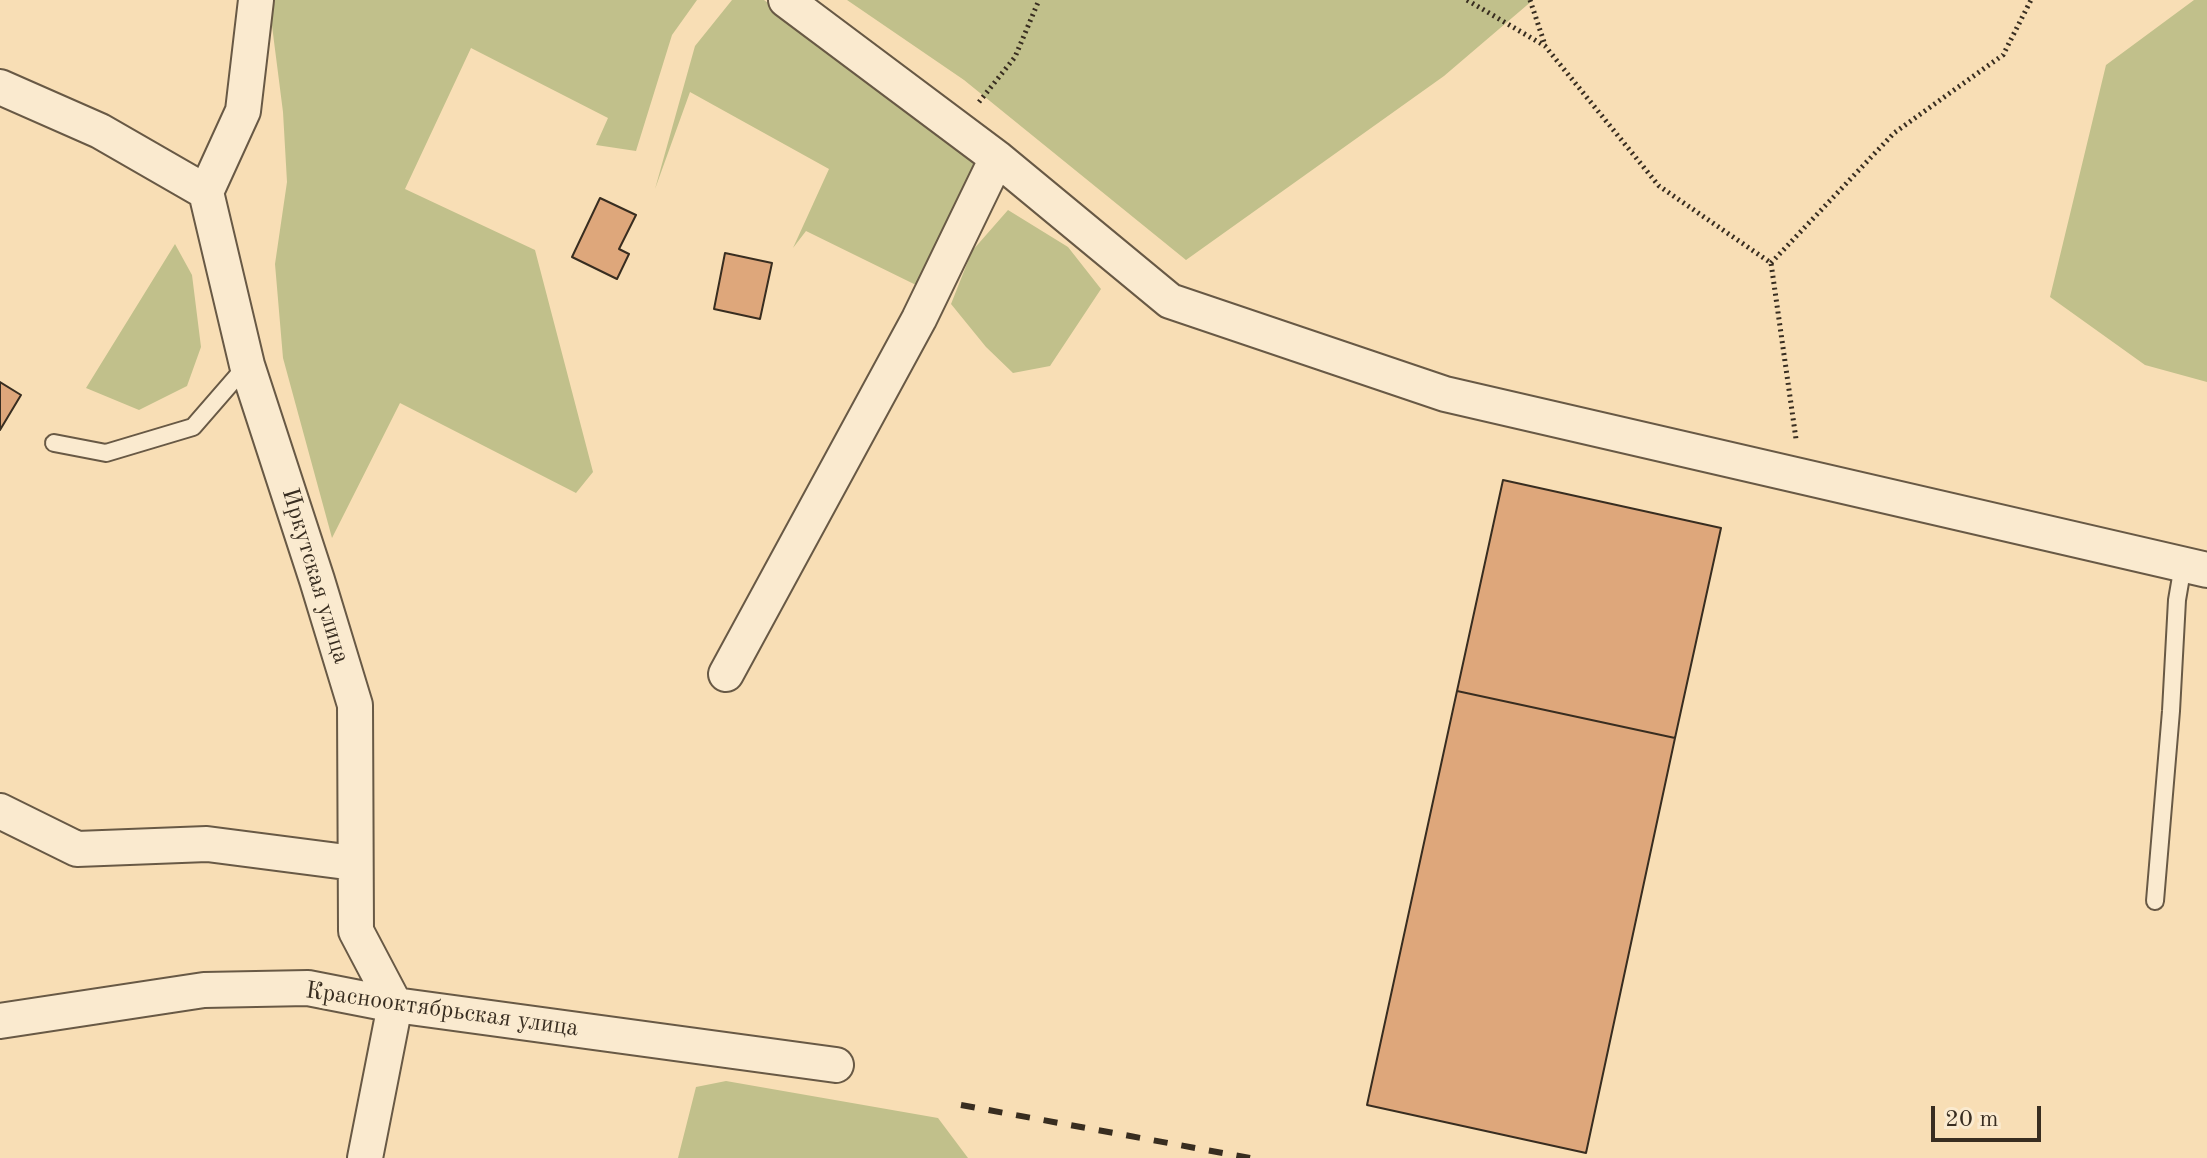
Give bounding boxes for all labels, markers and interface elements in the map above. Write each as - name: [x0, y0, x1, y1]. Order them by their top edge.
- street label: Иркутская улица: [275, 485, 355, 667]
- street label: Краснооктябрьская улица: [304, 977, 580, 1043]
- scale bar: [1935, 1090, 2045, 1140]
- text: 20 m: [1945, 1108, 1999, 1132]

